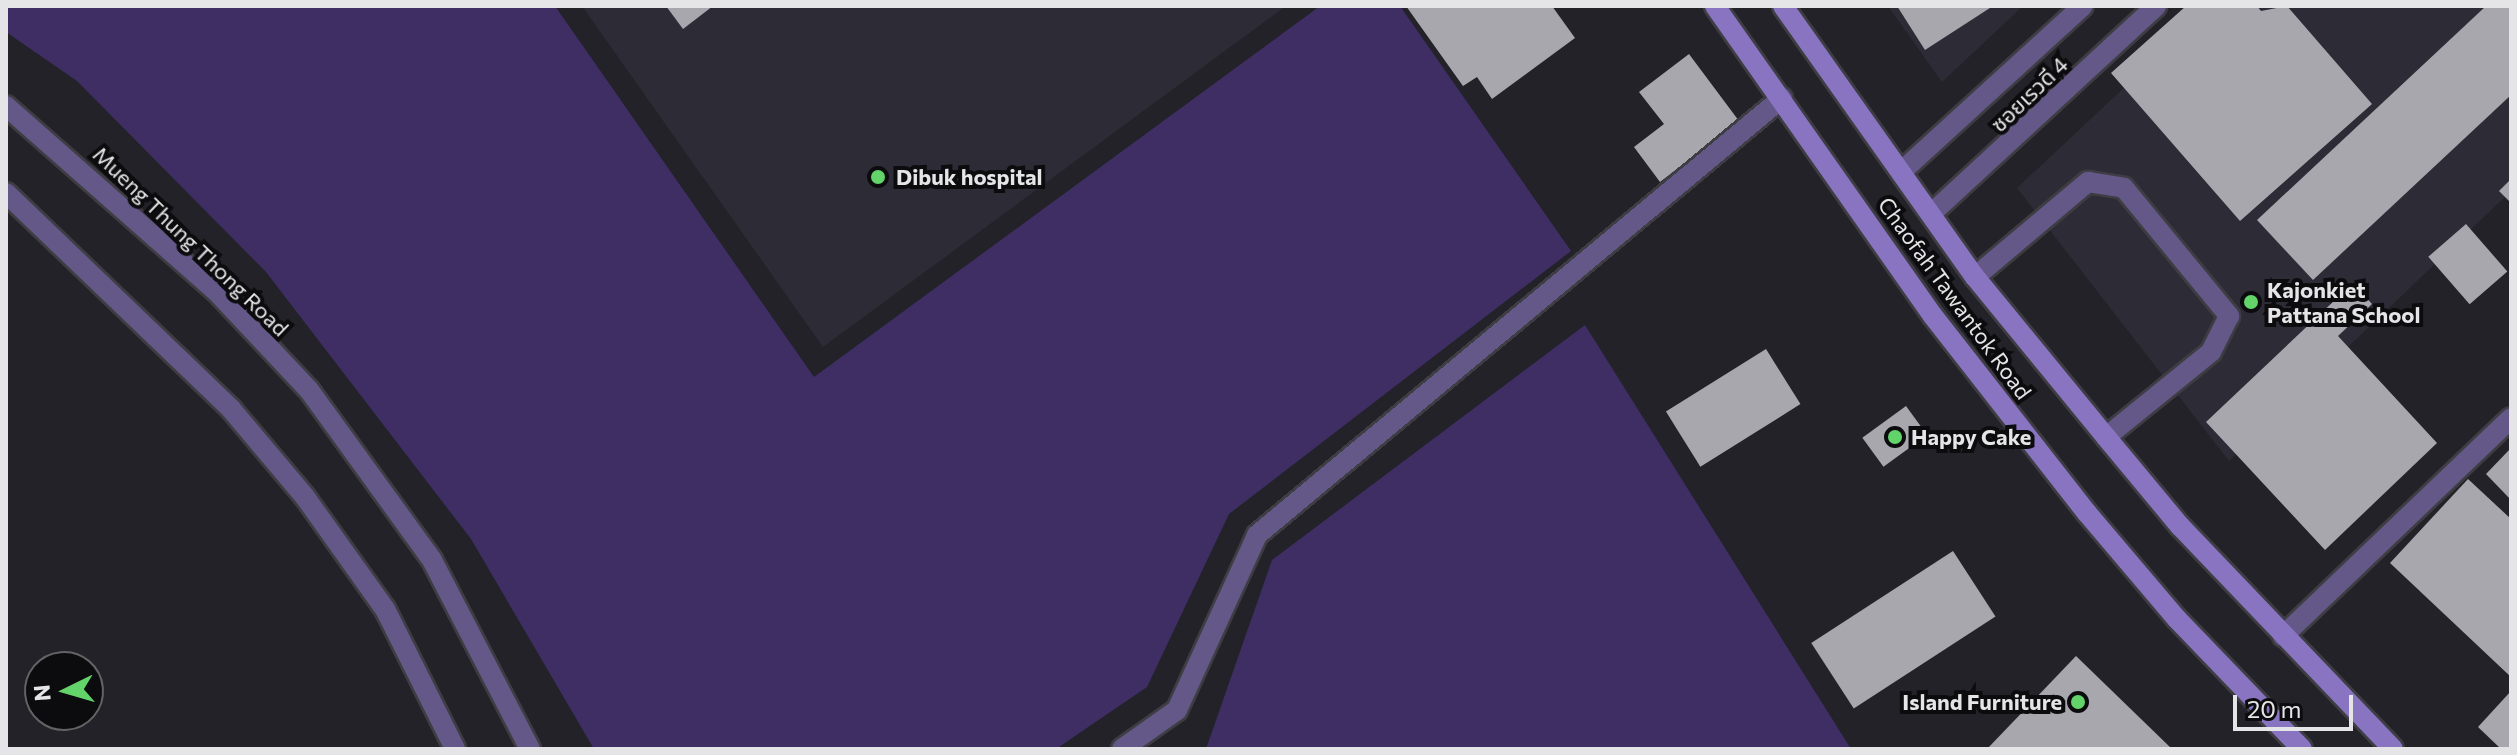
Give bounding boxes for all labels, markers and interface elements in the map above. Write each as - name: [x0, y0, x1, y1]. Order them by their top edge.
- street label: ซอยเรวดี 4: [1985, 51, 2073, 137]
- street label: Mueng Thung Thong Road: [88, 141, 294, 341]
- place label: Dibuk hospital: [896, 164, 1043, 190]
- marker: Dibuk hospital: [867, 166, 889, 188]
- street label: Chaofah Tawantok Road: [1873, 192, 2037, 404]
- place label: Kajonkiet Pattana School: [2267, 276, 2420, 328]
- marker: Kajonkiet Pattana School: [2242, 293, 2260, 311]
- place label: Happy Cake: [1911, 424, 2031, 450]
- marker: Happy Cake: [1886, 428, 1904, 446]
- north arrow: [24, 651, 104, 731]
- scale bar: [2237, 679, 2357, 729]
- text: N: [27, 684, 56, 702]
- place label: Island Furniture: [1902, 689, 2062, 715]
- marker: Island Furniture: [2069, 693, 2087, 711]
- text: 20 m: [2247, 694, 2301, 723]

